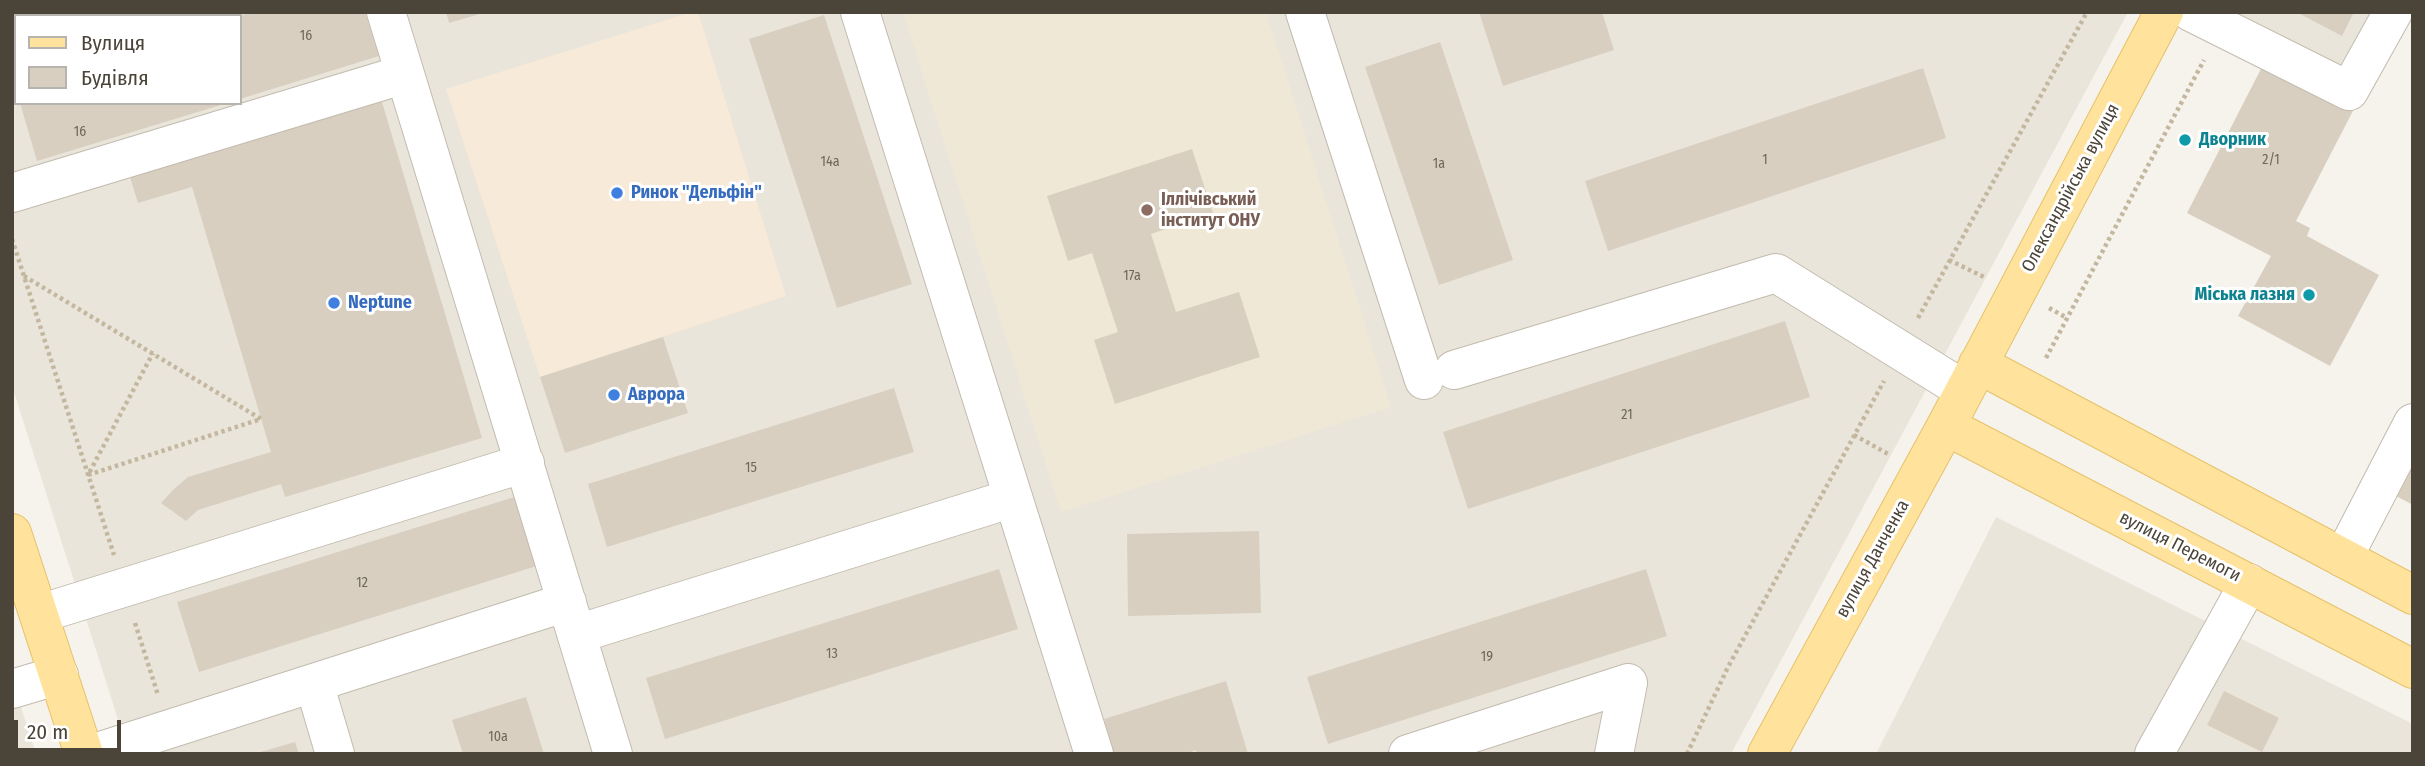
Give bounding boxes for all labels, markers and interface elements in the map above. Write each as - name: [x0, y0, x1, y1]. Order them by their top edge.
- legend: [14, 14, 242, 105]
- house number: 16: [300, 28, 312, 44]
- text: Вулиця: [81, 30, 145, 56]
- text: Будівля: [81, 65, 149, 91]
- street label: Олександрійська вулиця: [2017, 100, 2125, 276]
- house number: 16: [74, 124, 86, 140]
- place label: Дворник: [2199, 129, 2266, 151]
- marker: Дворник: [2177, 132, 2193, 148]
- house number: 1: [1762, 152, 1768, 168]
- house number: 2/1: [2262, 152, 2280, 168]
- house number: 14а: [820, 154, 840, 170]
- house number: 1а: [1433, 156, 1445, 172]
- place label: Ринок "Дельфін": [631, 182, 762, 204]
- marker: Ринок "Дельфін": [609, 185, 625, 201]
- place label: Іллічівський інститут ОНУ: [1161, 189, 1260, 232]
- marker: Іллічівський інститут ОНУ: [1139, 202, 1155, 218]
- house number: 17а: [1123, 268, 1141, 284]
- place label: Міська лазня: [2195, 284, 2295, 306]
- marker: Міська лазня: [2301, 287, 2317, 303]
- place label: Neptune: [348, 292, 412, 314]
- marker: Neptune: [326, 295, 342, 311]
- place label: Аврора: [628, 384, 685, 406]
- marker: Аврора: [606, 387, 622, 403]
- house number: 21: [1621, 407, 1633, 423]
- house number: 15: [745, 460, 757, 476]
- street label: вулиця Данченка: [1832, 496, 1914, 622]
- street label: вулиця Перемоги: [2116, 507, 2244, 587]
- house number: 12: [356, 575, 368, 591]
- house number: 13: [826, 646, 838, 662]
- house number: 19: [1481, 649, 1493, 665]
- scale bar: [18, 706, 124, 750]
- text: 20 m: [27, 719, 68, 745]
- house number: 10а: [488, 729, 508, 745]

